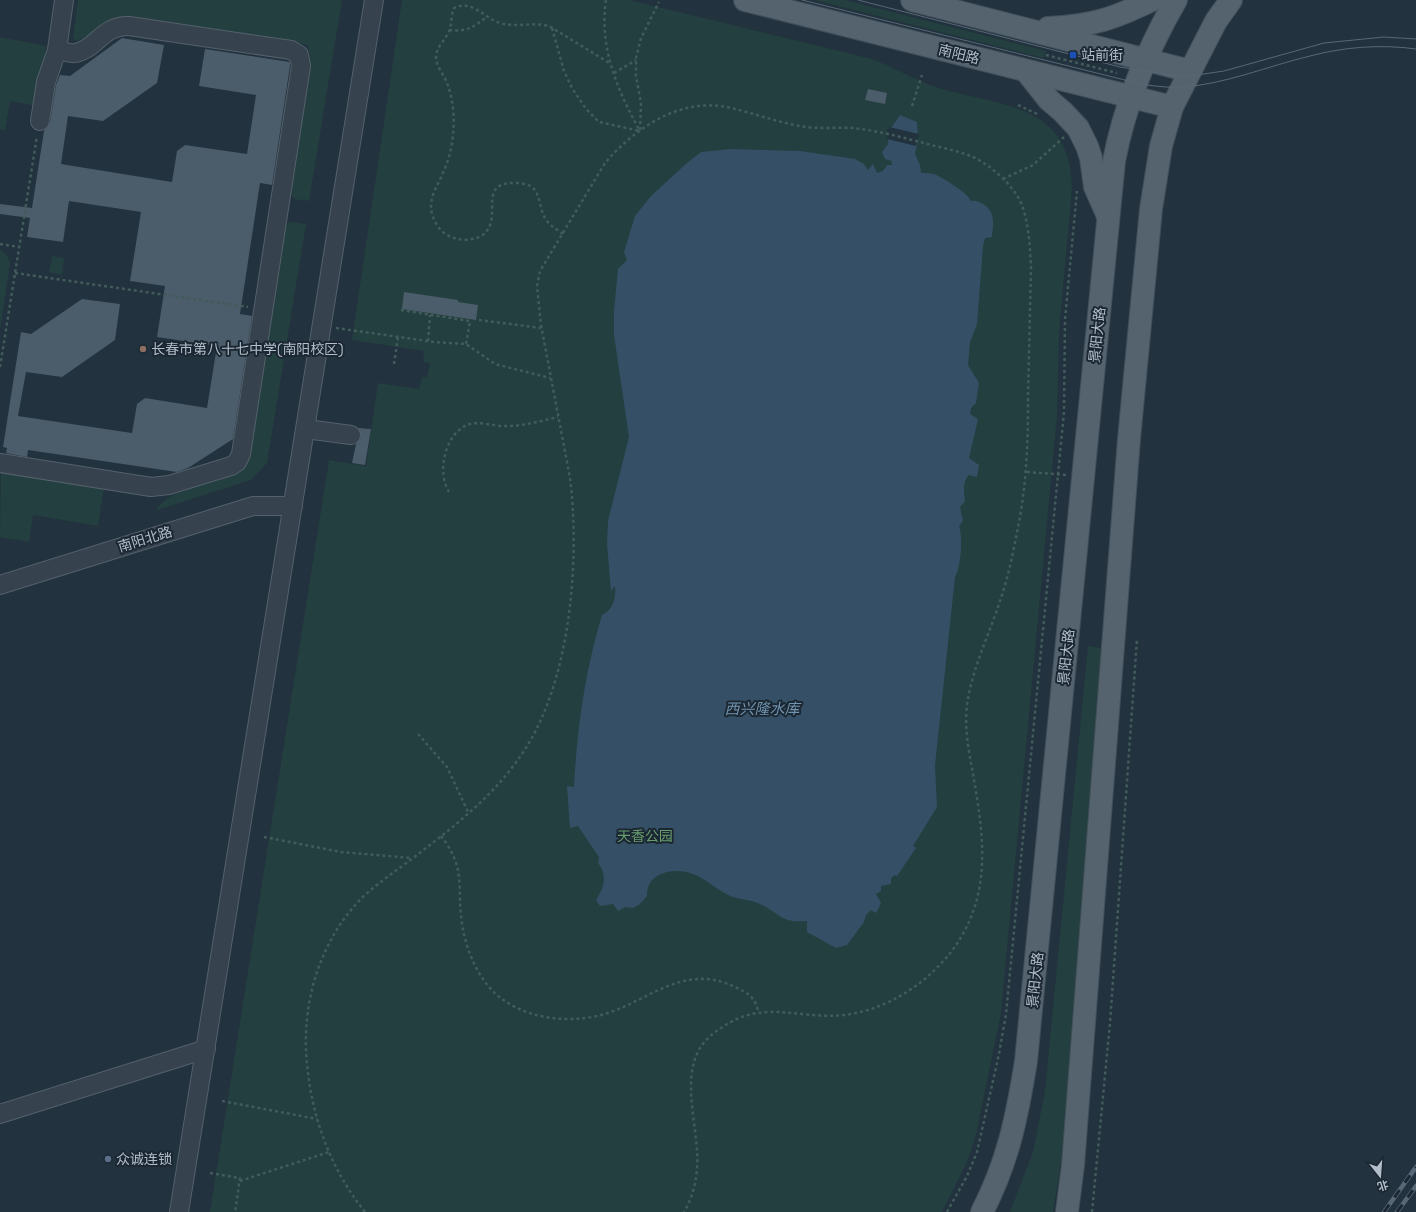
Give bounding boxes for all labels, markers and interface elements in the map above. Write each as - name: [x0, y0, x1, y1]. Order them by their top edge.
- street label: 南阳路: [936, 40, 982, 68]
- place label: 站前街: [1081, 46, 1123, 64]
- marker: 站前街: [1068, 50, 1078, 60]
- street label: 景阳大路: [1085, 306, 1109, 364]
- place label: 长春市第八十七中学(南阳校区): [151, 340, 344, 358]
- marker: 长春市第八十七中学(南阳校区): [138, 344, 148, 354]
- street label: 南阳北路: [116, 522, 174, 556]
- street label: 景阳大路: [1054, 628, 1078, 686]
- water label: 西兴隆水库: [724, 699, 802, 718]
- park label: 天香公园: [617, 827, 673, 845]
- street label: 景阳大路: [1023, 951, 1047, 1009]
- place label: 众诚连锁: [116, 1150, 172, 1168]
- marker: 众诚连锁: [103, 1154, 113, 1164]
- north arrow: [1360, 1156, 1400, 1196]
- text: 北: [1376, 1177, 1390, 1194]

